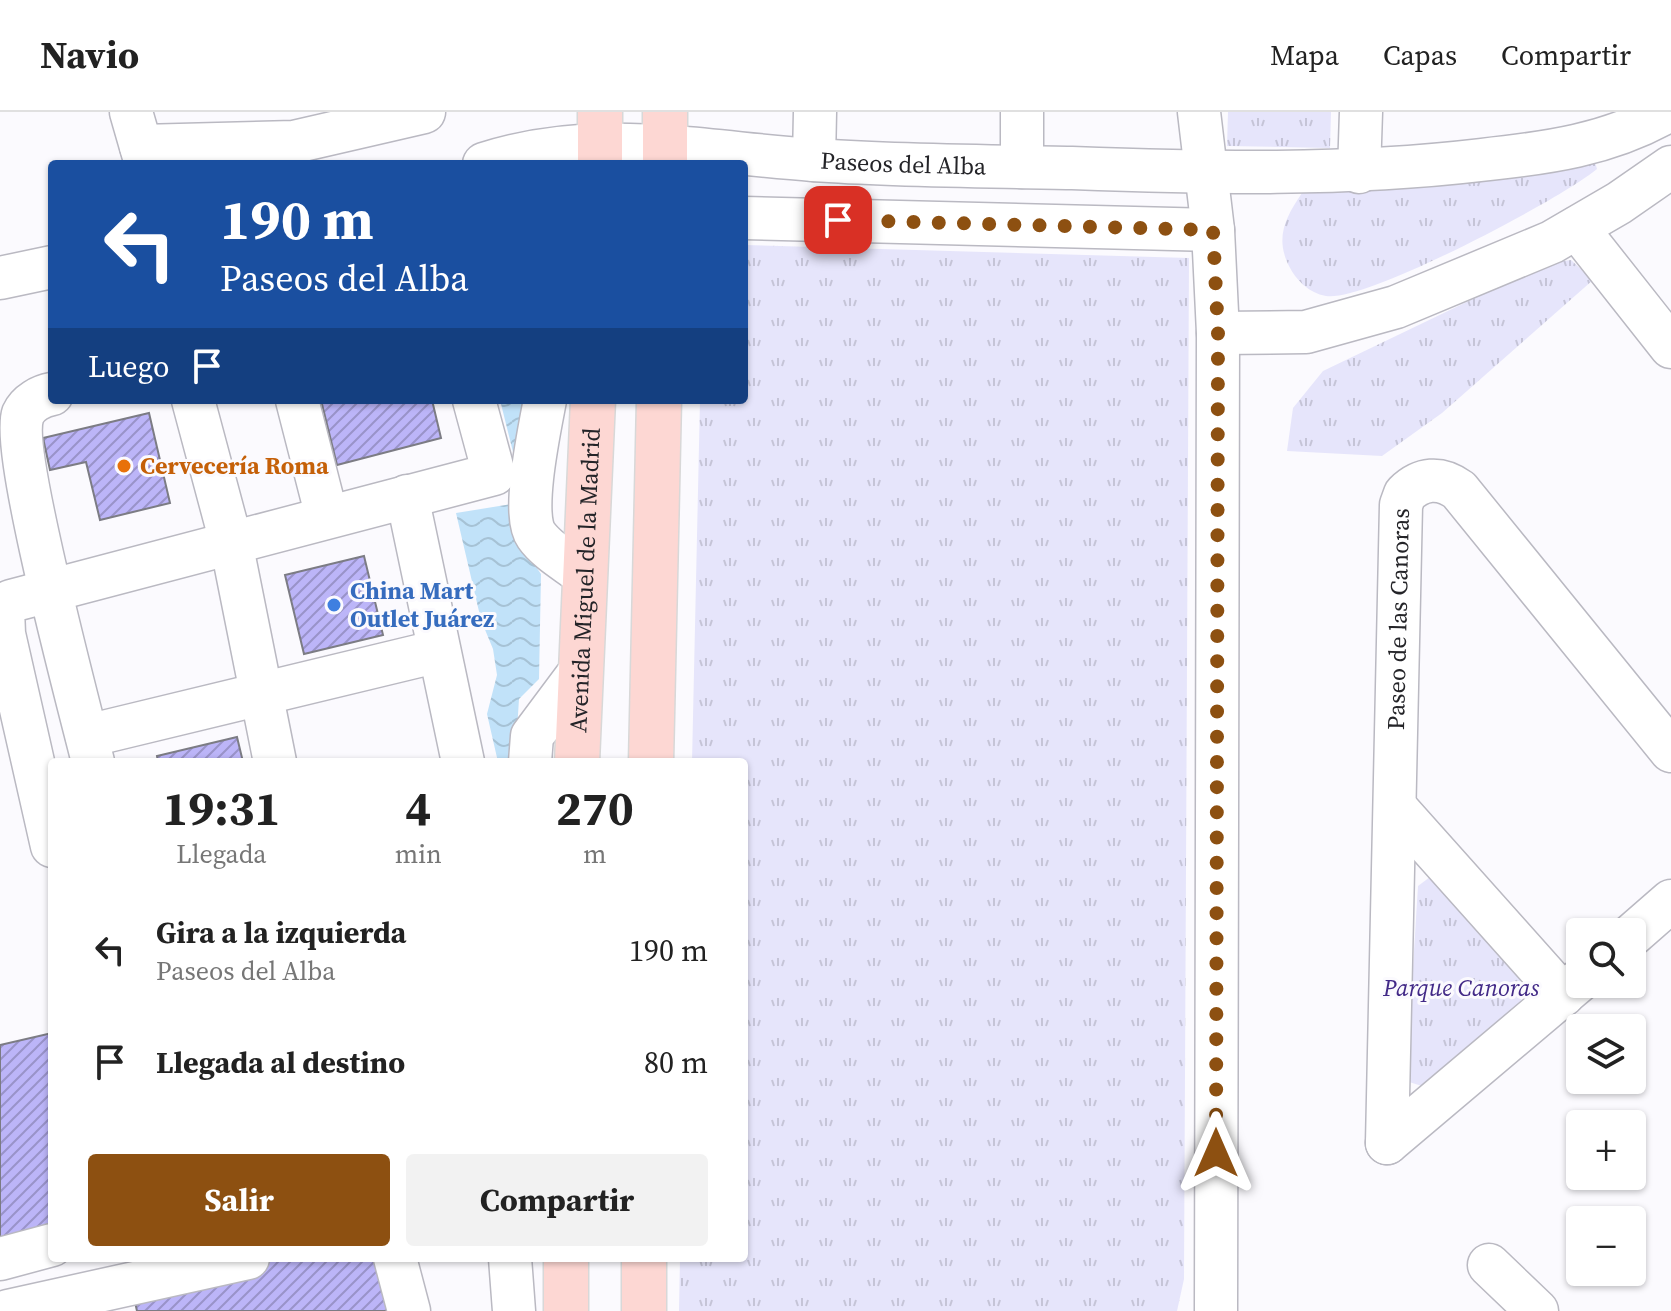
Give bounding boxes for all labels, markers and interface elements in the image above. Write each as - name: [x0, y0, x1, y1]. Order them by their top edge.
- text: Navio: [40, 29, 139, 81]
- text: Mapa: [1270, 36, 1339, 74]
- text: Capas: [1383, 36, 1457, 74]
- text: Compartir: [1501, 36, 1631, 74]
- street label: Paseos del Alba: [819, 144, 987, 182]
- text: 190 m: [220, 181, 374, 258]
- pin: [804, 186, 872, 254]
- icon: left: [88, 192, 192, 296]
- icon: arrive: [816, 198, 860, 242]
- text: Paseos del Alba: [220, 254, 469, 303]
- icon: arrive: [185, 344, 229, 388]
- text: Luego: [88, 346, 169, 387]
- street label: Avenida Miguel de la Madrid: [561, 427, 608, 733]
- place label: Cervecería Roma: [140, 449, 329, 482]
- marker: Cervecería Roma: [115, 457, 133, 475]
- street label: Paseo de las Canoras: [1379, 508, 1417, 730]
- place label: China Mart Outlet Juárez: [350, 574, 494, 635]
- marker: China Mart Outlet Juárez: [325, 596, 343, 614]
- text: 19:31: [162, 775, 281, 841]
- text: 4: [405, 775, 431, 841]
- text: 270: [556, 775, 634, 841]
- text: Llegada: [176, 836, 267, 872]
- text: min: [395, 836, 442, 872]
- text: m: [583, 836, 607, 872]
- text: Gira a la izquierda: [156, 912, 406, 953]
- map controls: [1566, 918, 1646, 1286]
- button: search: [1566, 918, 1646, 998]
- icon: left: [88, 928, 132, 972]
- text: 190 m: [629, 930, 708, 971]
- text: Paseos del Alba: [156, 953, 336, 989]
- park label: Parque Canoras: [1382, 971, 1539, 1004]
- button: layers: [1566, 1014, 1646, 1094]
- icon: arrive: [88, 1040, 132, 1084]
- text: Llegada al destino: [156, 1042, 405, 1083]
- text: 80 m: [644, 1042, 708, 1083]
- button: +: [1566, 1110, 1646, 1190]
- position arrow: [1174, 1111, 1258, 1195]
- button: Salir: [88, 1154, 390, 1246]
- button: Compartir: [406, 1154, 708, 1246]
- button: −: [1566, 1206, 1646, 1286]

